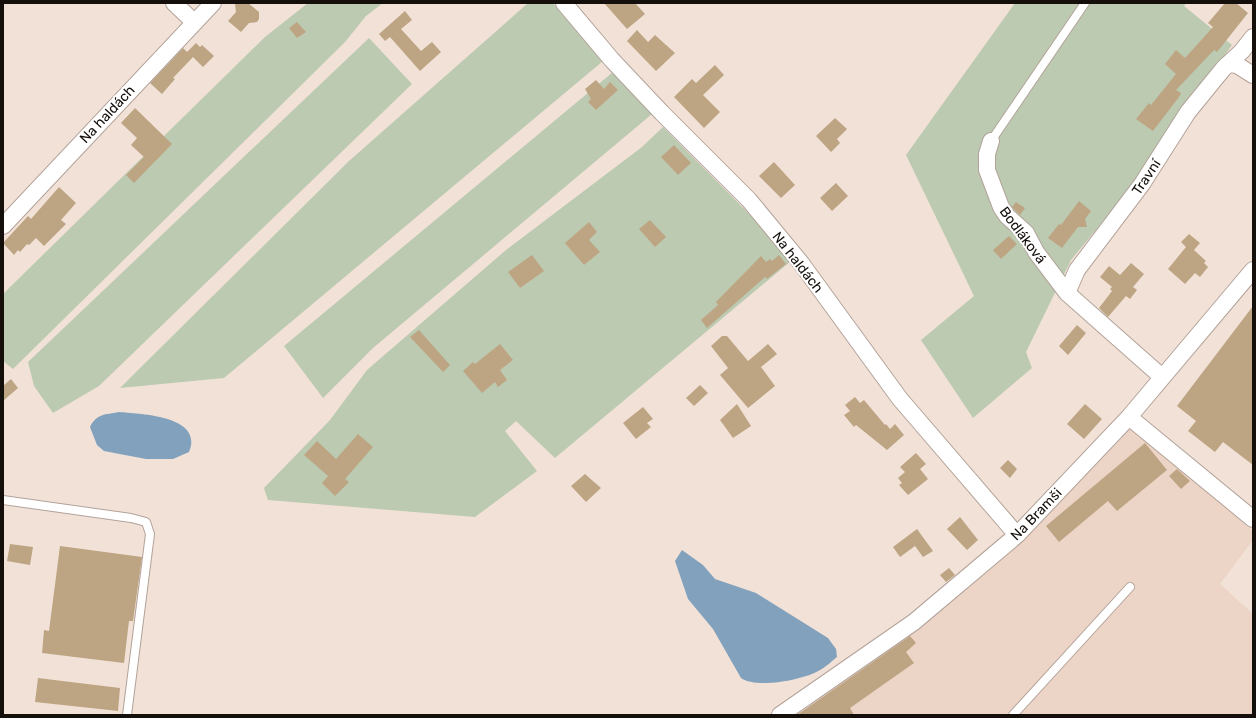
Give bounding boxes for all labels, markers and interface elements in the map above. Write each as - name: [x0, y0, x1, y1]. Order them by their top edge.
- street label: Na haldách: [76, 82, 138, 147]
- street label: Travní: [1128, 156, 1165, 198]
- street label: Bodláková: [996, 204, 1049, 267]
- street label: Na haldách: [768, 228, 827, 296]
- street label: Na Bramši: [1007, 485, 1065, 544]

